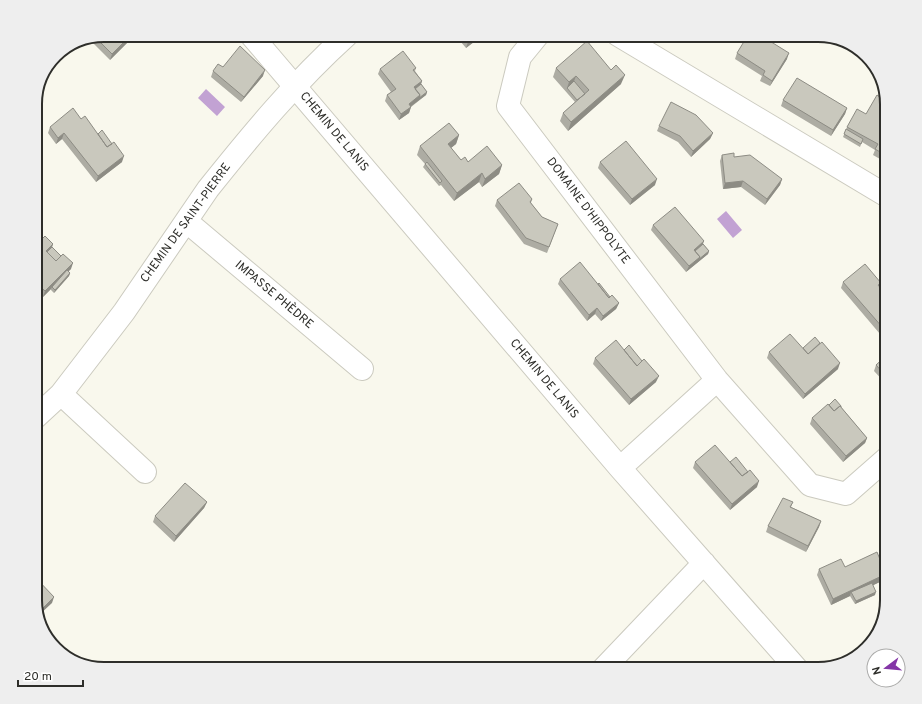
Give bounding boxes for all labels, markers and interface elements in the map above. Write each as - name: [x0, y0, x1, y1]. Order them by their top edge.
- street label: CHEMIN DE LANIS: [296, 89, 372, 175]
- street label: DOMAINE D'HIPPOLYTE: [543, 154, 633, 268]
- street label: CHEMIN DE SAINT-PIERRE: [137, 160, 235, 286]
- street label: IMPASSE PHÈDRE: [231, 257, 317, 333]
- street label: CHEMIN DE LANIS: [506, 336, 582, 422]
- north arrow: [866, 648, 906, 688]
- scale bar: [18, 662, 83, 688]
- text: N: [870, 665, 885, 676]
- text: 20 m: [24, 669, 52, 685]

